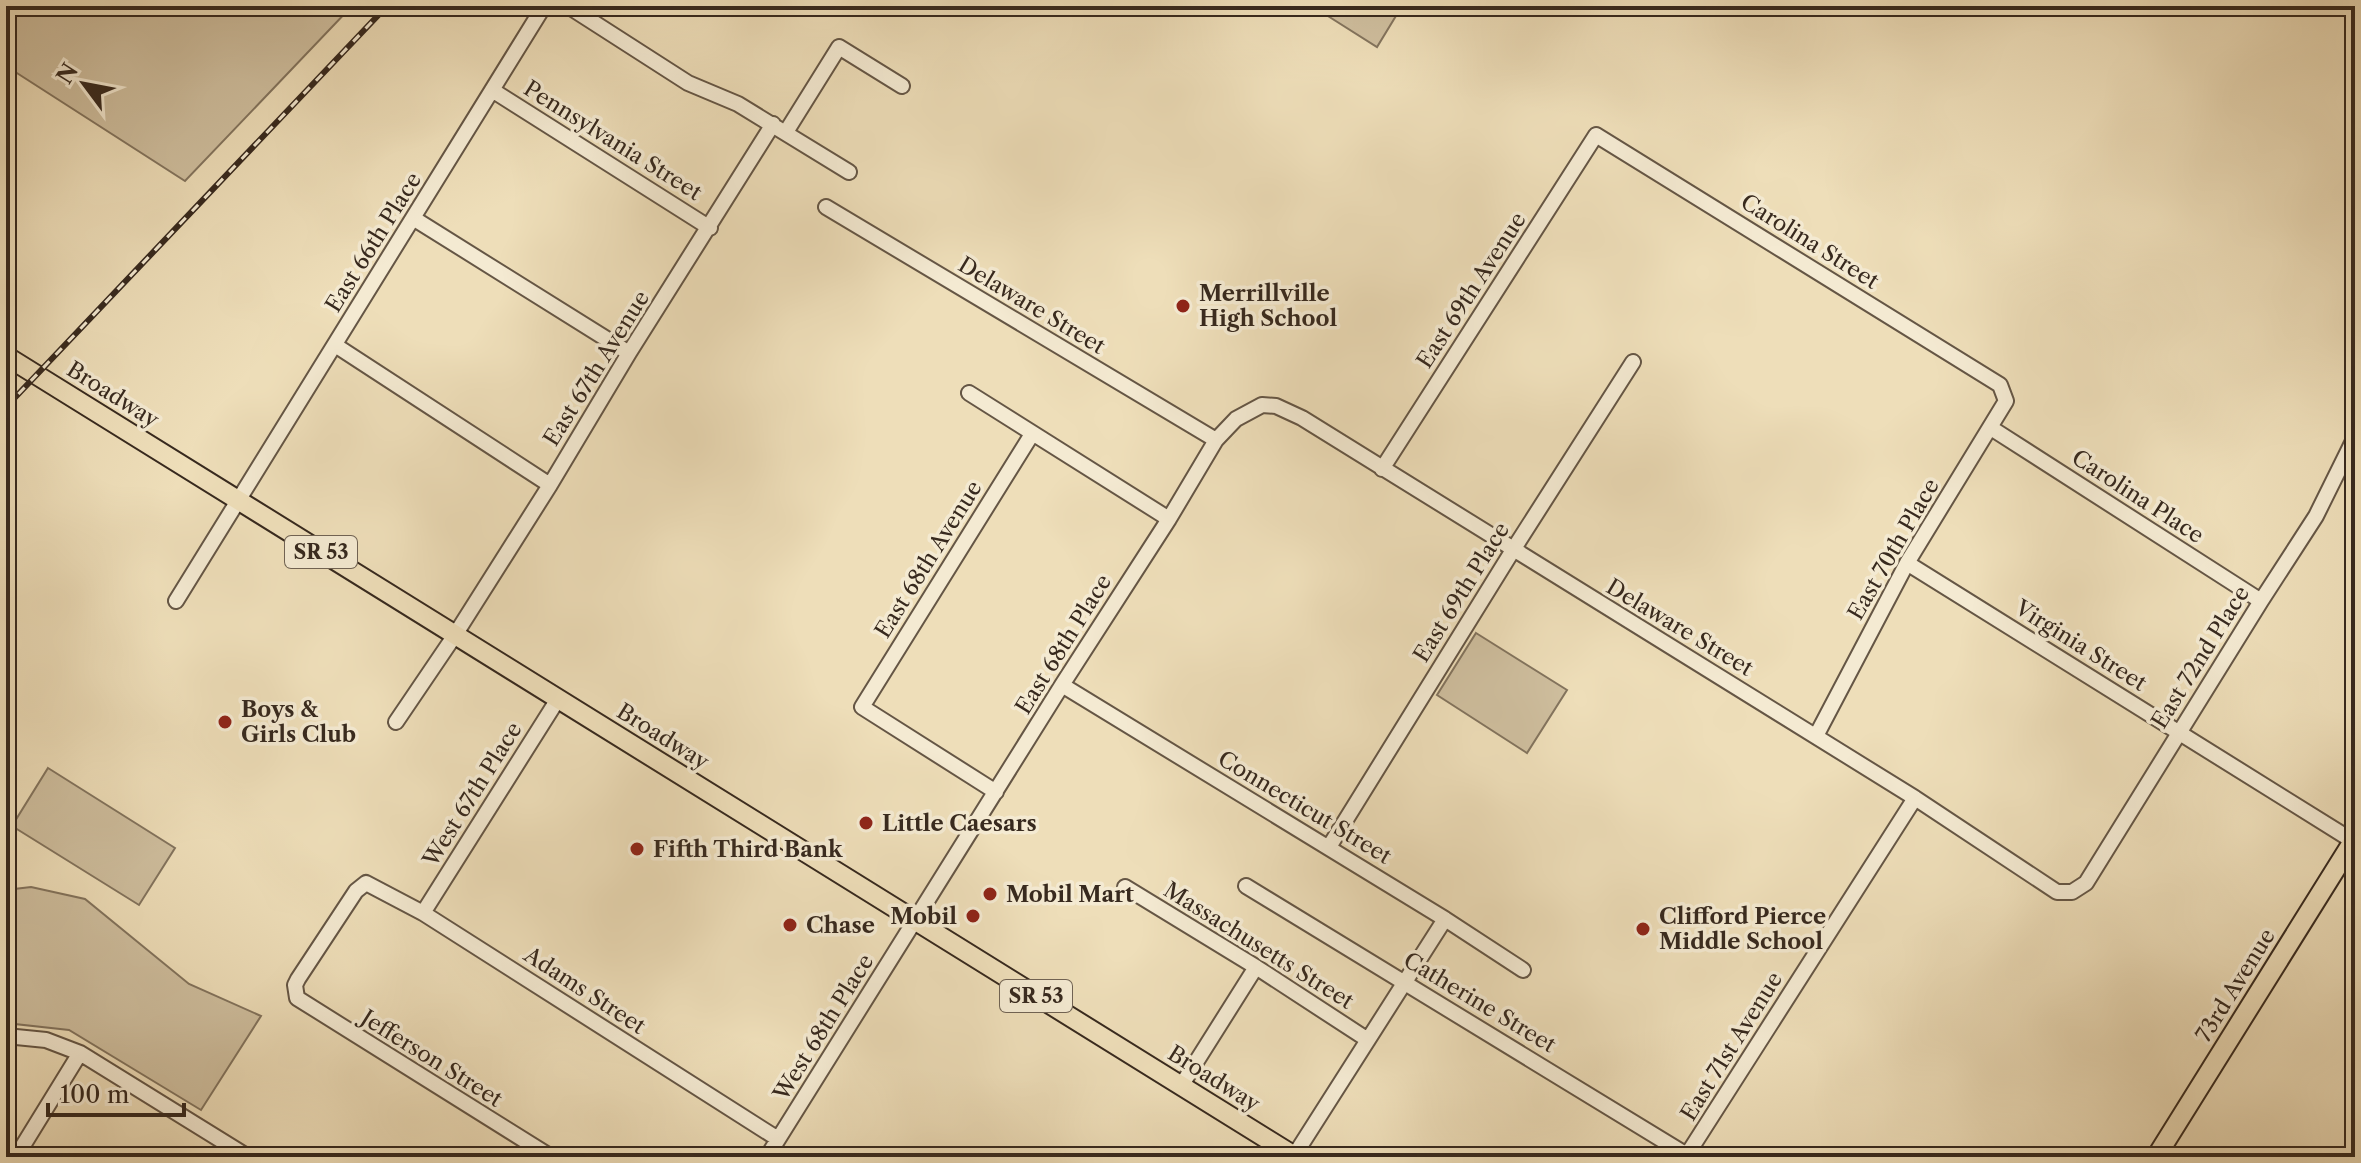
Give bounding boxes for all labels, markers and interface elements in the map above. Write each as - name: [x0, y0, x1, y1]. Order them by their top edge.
- north arrow: [44, 44, 124, 124]
- text: N: [51, 58, 84, 89]
- street label: Pennsylvania Street: [519, 75, 707, 206]
- street label: East 66th Place: [320, 167, 427, 317]
- street label: Carolina Street: [1736, 188, 1884, 295]
- street label: East 69th Avenue: [1411, 207, 1532, 373]
- street label: Delaware Street: [953, 251, 1110, 360]
- place label: Merrillville High School: [1199, 280, 1337, 332]
- street label: East 67th Avenue: [538, 286, 655, 451]
- marker: Merrillville High School: [1174, 297, 1192, 315]
- street label: Broadway: [62, 356, 164, 434]
- street label: Carolina Place: [2067, 444, 2209, 549]
- street label: East 70th Place: [1842, 474, 1945, 625]
- street label: East 68th Avenue: [869, 476, 988, 643]
- street label: East 69th Place: [1408, 517, 1515, 667]
- road number: SR 53: [285, 536, 357, 568]
- street label: East 68th Place: [1010, 569, 1117, 719]
- street label: Delaware Street: [1601, 573, 1758, 682]
- street label: East 72nd Place: [2146, 581, 2255, 734]
- street label: Virginia Street: [2009, 594, 2152, 697]
- place label: Boys & Girls Club: [241, 696, 356, 748]
- street label: Broadway: [612, 698, 714, 776]
- marker: Boys & Girls Club: [216, 713, 234, 731]
- street label: West 67th Place: [417, 717, 528, 872]
- street label: Connecticut Street: [1213, 745, 1396, 870]
- place label: Little Caesars: [882, 810, 1037, 837]
- marker: Little Caesars: [857, 814, 875, 832]
- place label: Fifth Third Bank: [653, 836, 843, 863]
- marker: Fifth Third Bank: [628, 840, 646, 858]
- street label: Massachusetts Street: [1159, 876, 1359, 1015]
- place label: Mobil Mart: [1006, 881, 1134, 908]
- marker: Mobil Mart: [981, 885, 999, 903]
- place label: Mobil: [890, 903, 957, 930]
- place label: Clifford Pierce Middle School: [1659, 903, 1826, 955]
- marker: Mobil: [964, 907, 982, 925]
- place label: Chase: [806, 912, 875, 939]
- marker: Chase: [781, 916, 799, 934]
- marker: Clifford Pierce Middle School: [1634, 920, 1652, 938]
- street label: 73rd Avenue: [2190, 924, 2281, 1047]
- street label: Adams Street: [518, 941, 651, 1040]
- street label: Catherine Street: [1399, 946, 1561, 1059]
- street label: West 68th Place: [767, 949, 879, 1106]
- street label: East 71st Avenue: [1675, 967, 1788, 1126]
- road number: SR 53: [1000, 980, 1072, 1012]
- street label: Jefferson Street: [354, 1003, 507, 1113]
- street label: Broadway: [1163, 1040, 1265, 1118]
- scale bar: [48, 1067, 184, 1117]
- text: 100 m: [60, 1080, 129, 1109]

